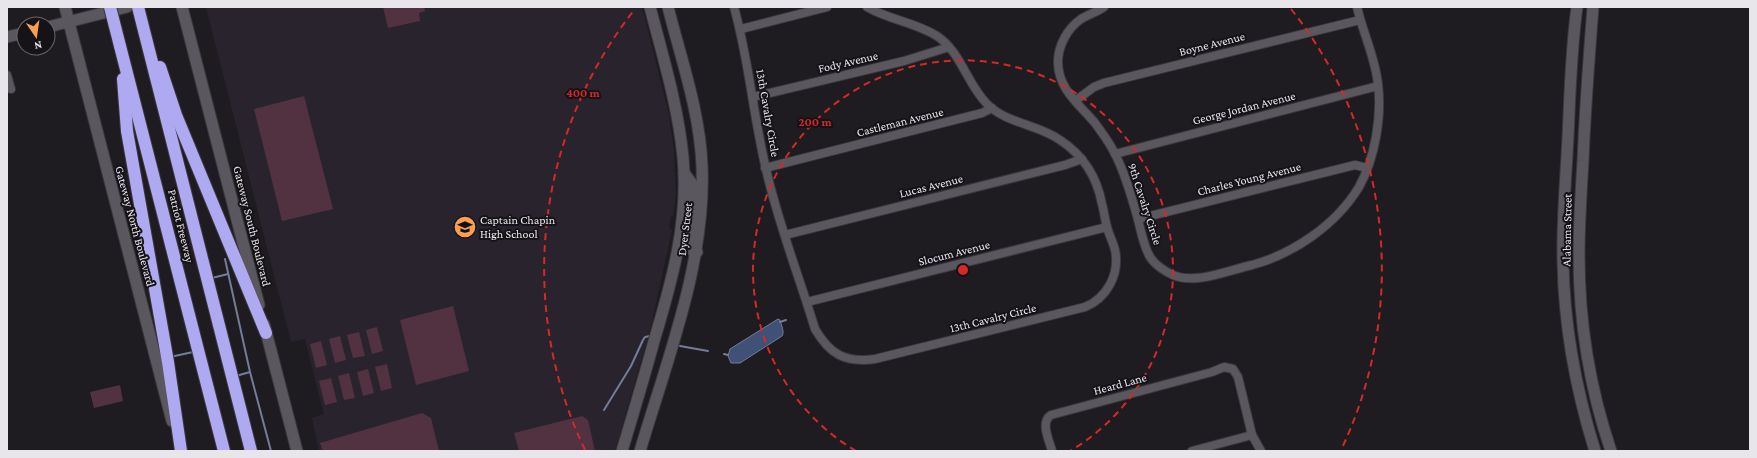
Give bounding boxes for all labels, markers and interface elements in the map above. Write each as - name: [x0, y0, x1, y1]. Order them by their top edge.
- north arrow: [16, 16, 56, 56]
- street label: Boyne Avenue: [1178, 29, 1246, 59]
- text: N: [33, 39, 43, 53]
- street label: Fody Avenue: [817, 48, 879, 76]
- street label: 13th Cavalry Circle: [753, 68, 783, 158]
- text: 400 m: [566, 86, 601, 100]
- street label: George Jordan Avenue: [1191, 88, 1297, 128]
- street label: Castleman Avenue: [855, 104, 945, 140]
- text: 200 m: [798, 115, 832, 129]
- street label: Charles Young Avenue: [1196, 159, 1302, 199]
- street label: 9th Cavalry Circle: [1125, 161, 1165, 247]
- street label: Gateway North Boulevard: [112, 164, 158, 288]
- street label: Gateway South Boulevard: [230, 164, 274, 288]
- street label: Lucas Avenue: [898, 171, 964, 201]
- street label: Patriot Freeway: [165, 188, 197, 265]
- street label: Alabama Street: [1559, 192, 1575, 267]
- street label: Dyer Street: [675, 201, 695, 256]
- place label: Captain Chapin High School: [480, 213, 556, 241]
- school or university icon: Captain Chapin High School: [452, 214, 478, 240]
- street label: Slocum Avenue: [917, 237, 991, 269]
- centre of rings: [956, 263, 970, 277]
- street label: 13th Cavalry Circle: [948, 300, 1038, 336]
- street label: Heard Lane: [1092, 370, 1148, 398]

